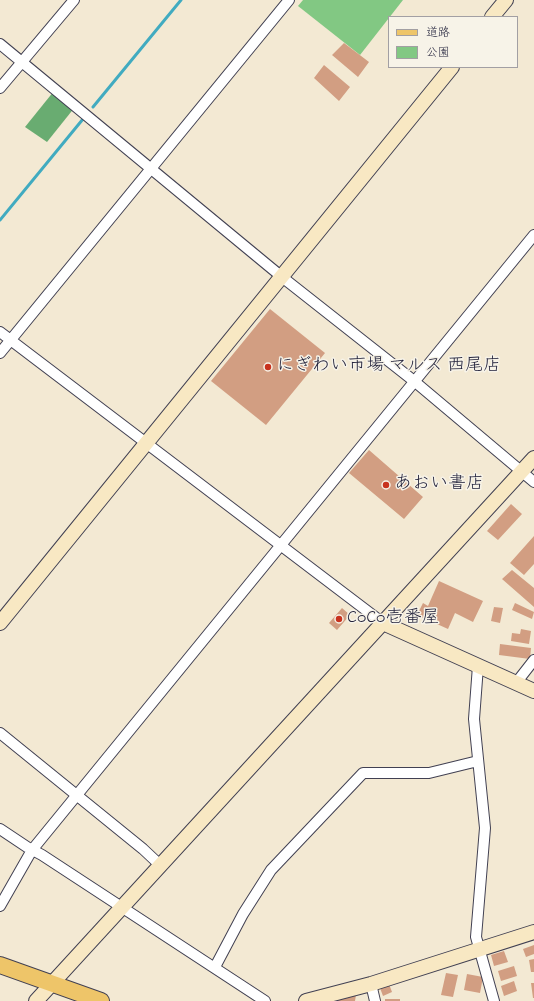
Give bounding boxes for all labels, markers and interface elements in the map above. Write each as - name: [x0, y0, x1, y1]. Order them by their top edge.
- legend: [388, 16, 518, 68]
- text: 道路: [426, 24, 450, 42]
- text: 公園: [426, 44, 450, 62]
- place label: にぎわい市場 マルス 西尾店: [276, 356, 501, 378]
- marker: にぎわい市場 マルス 西尾店: [263, 362, 273, 372]
- place label: あおい書店: [394, 474, 484, 496]
- marker: あおい書店: [381, 480, 391, 490]
- place label: CoCo壱番屋: [347, 608, 439, 630]
- marker: CoCo壱番屋: [334, 614, 344, 624]

